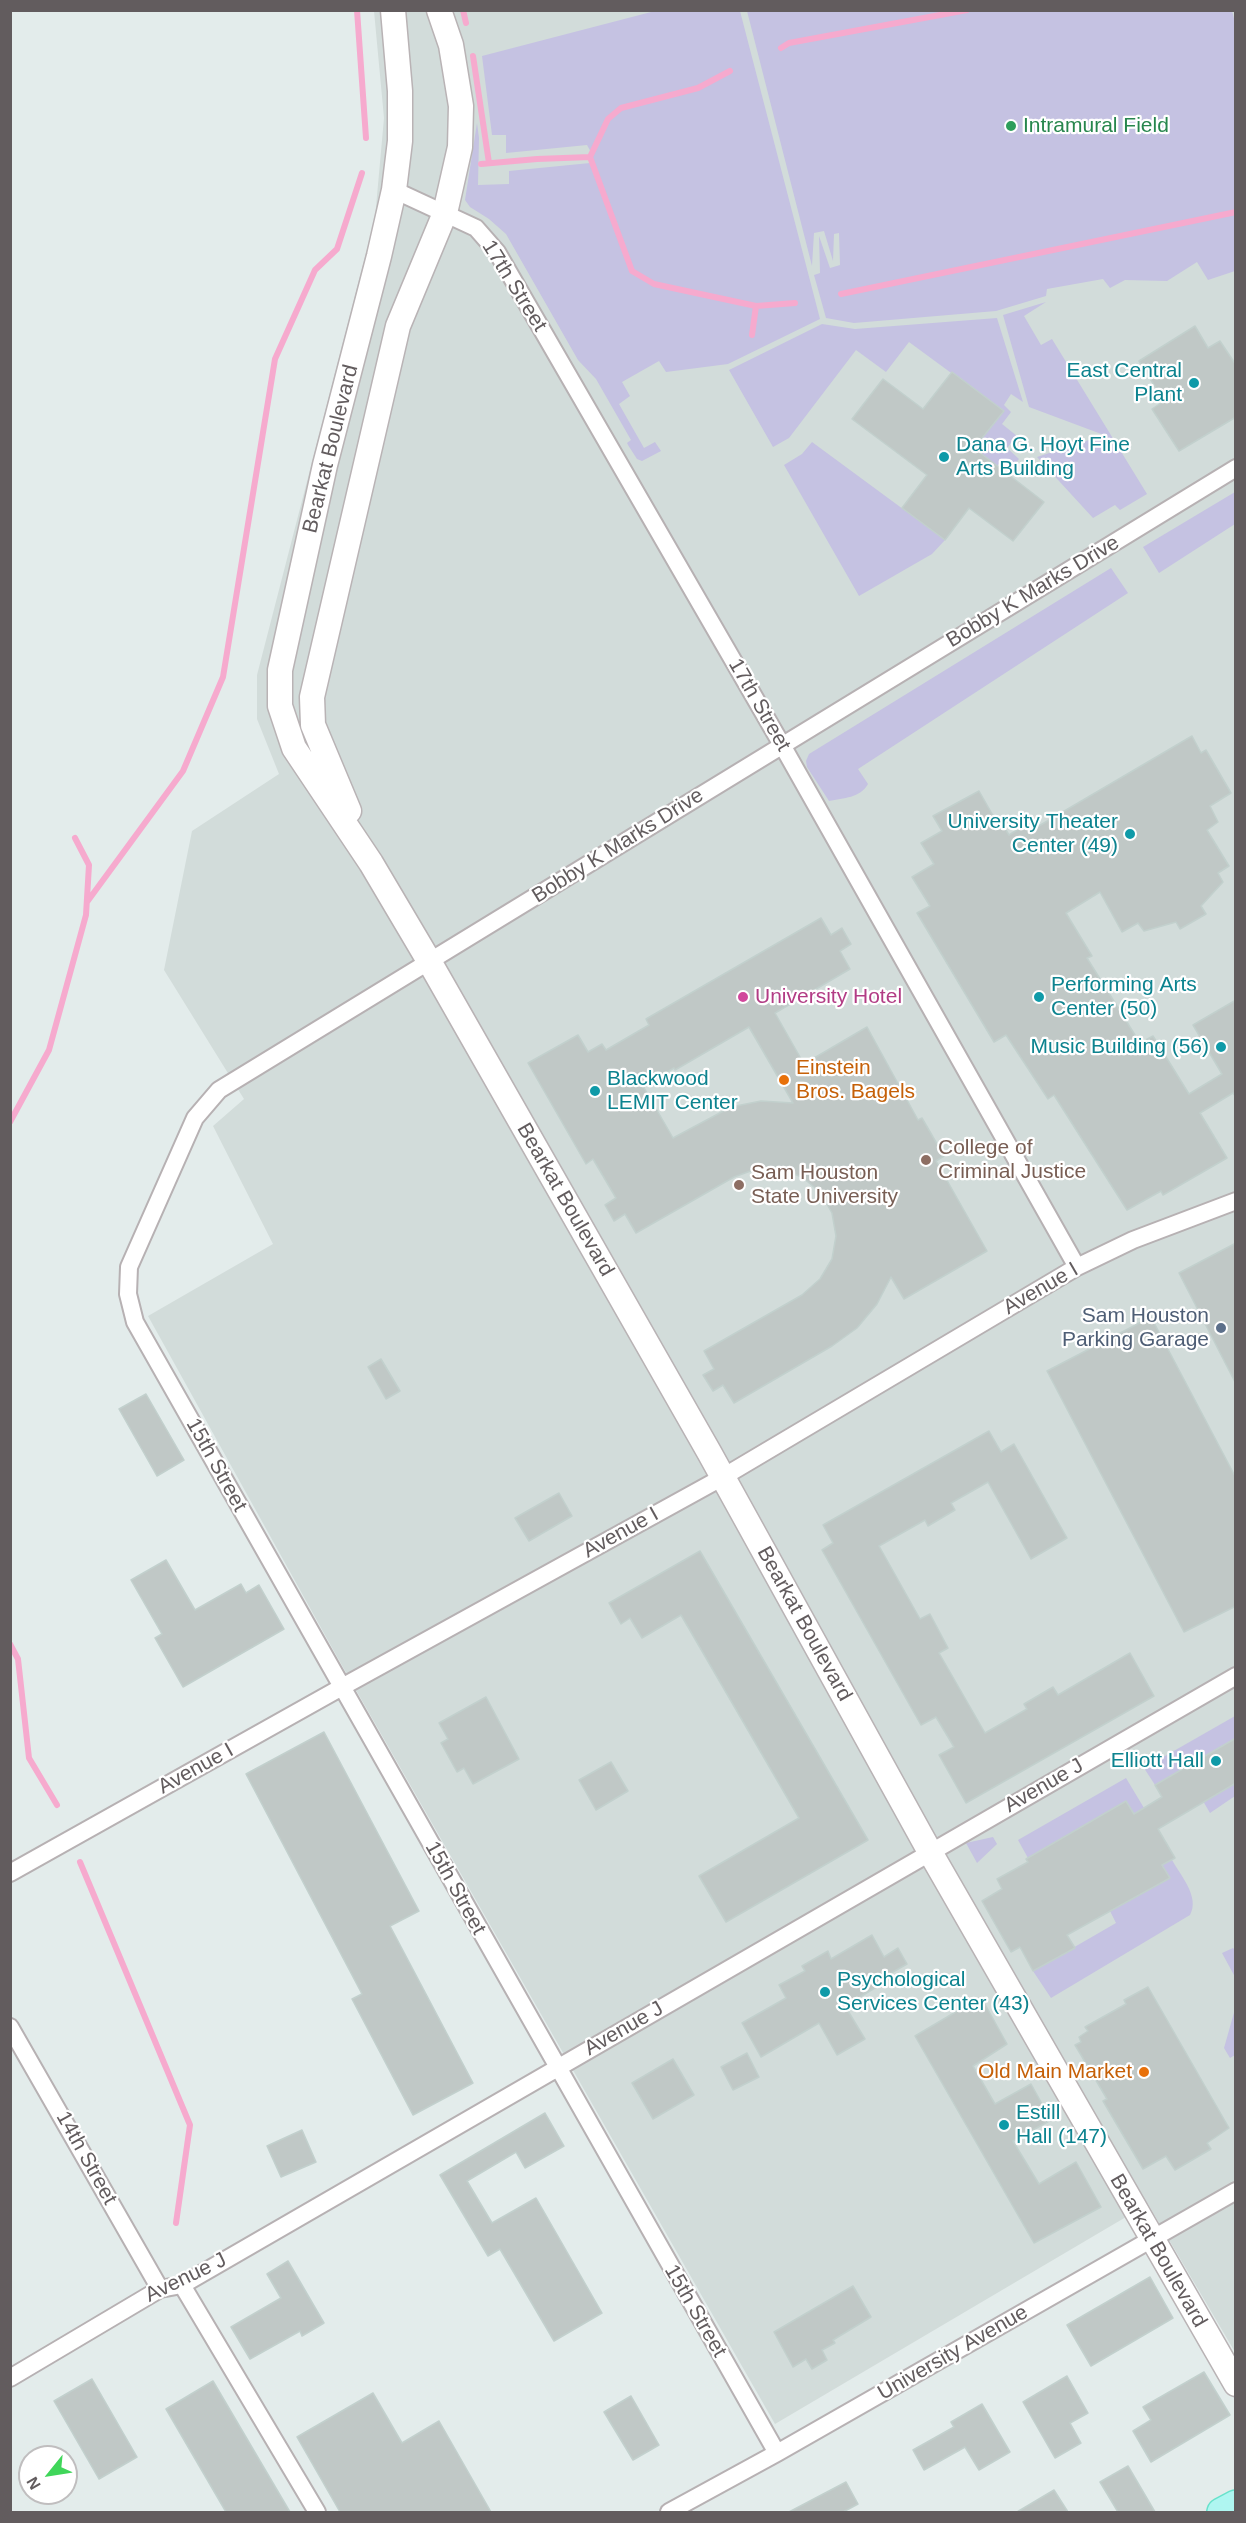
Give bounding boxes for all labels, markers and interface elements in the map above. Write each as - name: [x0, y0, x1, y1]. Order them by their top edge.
- place label: Intramural Field: [1023, 113, 1169, 139]
- marker: Intramural Field: [1004, 119, 1018, 133]
- street label: 17th Street: [476, 236, 552, 336]
- place label: East Central Plant: [1066, 358, 1182, 408]
- street label: Bearkat Boulevard: [298, 362, 364, 536]
- marker: East Central Plant: [1187, 376, 1201, 390]
- place label: Dana G. Hoyt Fine Arts Building: [956, 432, 1130, 482]
- marker: Dana G. Hoyt Fine Arts Building: [937, 450, 951, 464]
- street label: Bobby K Marks Drive: [942, 530, 1124, 654]
- street label: 17th Street: [722, 654, 796, 756]
- street label: Bobby K Marks Drive: [528, 783, 708, 909]
- place label: University Theater Center (49): [948, 809, 1118, 859]
- marker: University Theater Center (49): [1123, 827, 1137, 841]
- place label: Performing Arts Center (50): [1051, 972, 1197, 1022]
- place label: University Hotel: [755, 984, 902, 1010]
- marker: University Hotel: [736, 990, 750, 1004]
- marker: Performing Arts Center (50): [1032, 990, 1046, 1004]
- place label: Music Building (56): [1030, 1034, 1209, 1060]
- marker: Music Building (56): [1214, 1040, 1228, 1054]
- place label: Einstein Bros. Bagels: [796, 1055, 915, 1105]
- place label: Blackwood LEMIT Center: [607, 1066, 738, 1116]
- marker: Einstein Bros. Bagels: [777, 1073, 791, 1087]
- marker: Blackwood LEMIT Center: [588, 1084, 602, 1098]
- street label: Bearkat Boulevard: [511, 1119, 619, 1281]
- place label: College of Criminal Justice: [938, 1135, 1086, 1185]
- marker: College of Criminal Justice: [919, 1153, 933, 1167]
- place label: Sam Houston State University: [751, 1160, 898, 1210]
- marker: Sam Houston State University: [732, 1178, 746, 1192]
- street label: Avenue I: [999, 1257, 1083, 1321]
- place label: Sam Houston Parking Garage: [1062, 1303, 1209, 1353]
- marker: Sam Houston Parking Garage: [1214, 1321, 1228, 1335]
- street label: 15th Street: [180, 1414, 252, 1516]
- street label: Avenue I: [579, 1502, 663, 1564]
- street label: Bearkat Boulevard: [751, 1542, 857, 1706]
- street label: Avenue I: [154, 1738, 238, 1800]
- place label: Elliott Hall: [1111, 1748, 1204, 1774]
- street label: Avenue J: [1000, 1753, 1088, 1819]
- marker: Elliott Hall: [1209, 1754, 1223, 1768]
- street label: 15th Street: [419, 1837, 491, 1939]
- place label: Psychological Services Center (43): [837, 1967, 1030, 2017]
- marker: Psychological Services Center (43): [818, 1985, 832, 1999]
- street label: Avenue J: [580, 1996, 668, 2062]
- place label: Old Main Market: [978, 2059, 1132, 2085]
- marker: Old Main Market: [1137, 2065, 1151, 2079]
- place label: Estill Hall (147): [1016, 2100, 1107, 2150]
- street label: 14th Street: [50, 2107, 122, 2209]
- marker: Estill Hall (147): [997, 2118, 1011, 2132]
- street label: Bearkat Boulevard: [1104, 2170, 1212, 2332]
- street label: Avenue J: [141, 2248, 231, 2308]
- street label: 15th Street: [658, 2260, 732, 2362]
- street label: University Avenue: [874, 2300, 1032, 2406]
- north arrow: [18, 2445, 78, 2505]
- text: N: [23, 2474, 44, 2493]

